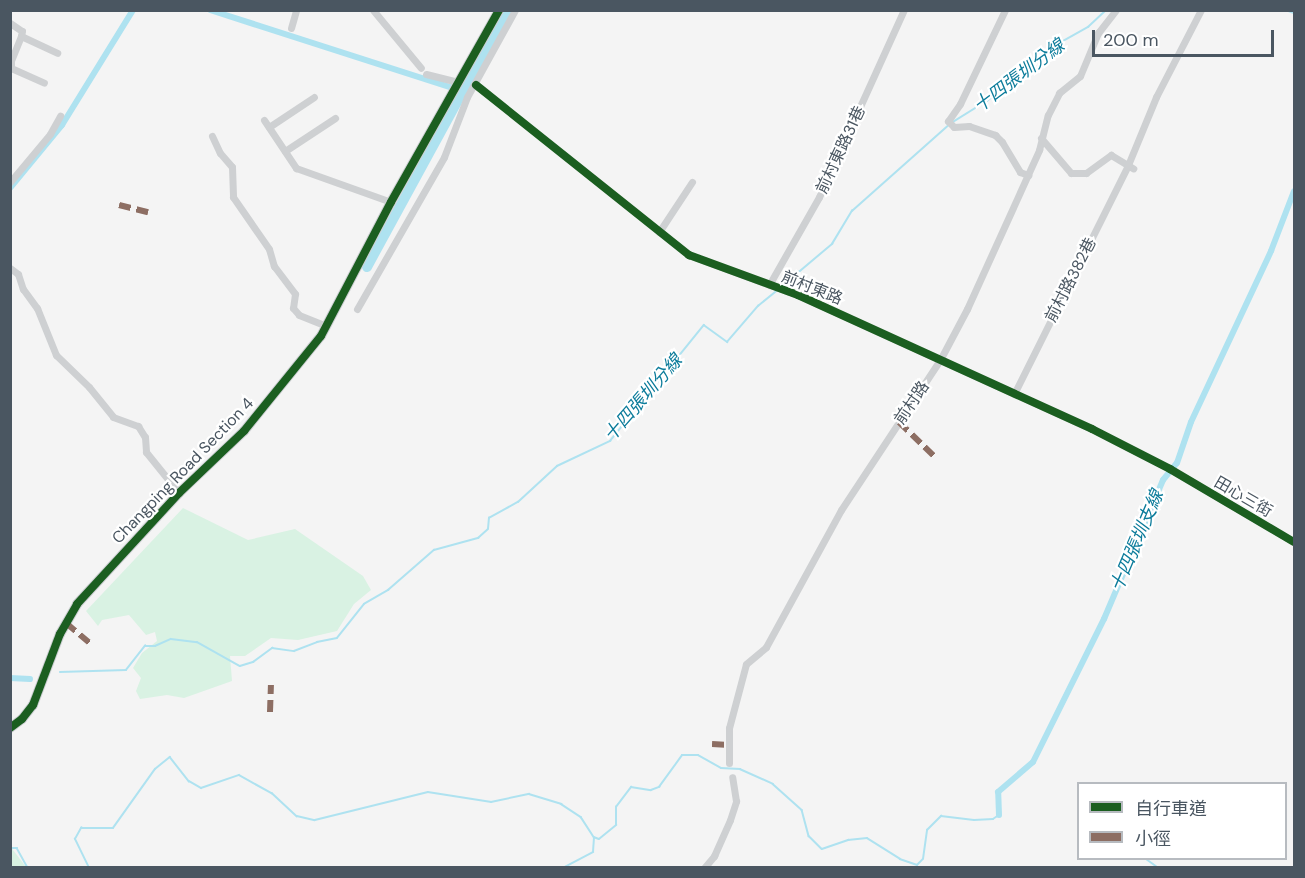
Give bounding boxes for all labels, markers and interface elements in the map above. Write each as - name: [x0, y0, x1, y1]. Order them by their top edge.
- scale bar: [1095, 18, 1276, 56]
- text: 200 m: [1103, 28, 1159, 52]
- water label: 十四張圳分線: [969, 35, 1069, 117]
- street label: 前村東路31巷: [812, 103, 870, 197]
- street label: 前村路382巷: [1042, 235, 1100, 325]
- street label: 前村東路: [779, 267, 845, 309]
- water label: 十四張圳分線: [599, 350, 687, 446]
- street label: 前村路: [891, 378, 933, 428]
- street label: Changping Road Section 4: [108, 394, 258, 548]
- street label: 田心三街: [1210, 473, 1276, 521]
- water label: 十四張圳支線: [1106, 487, 1168, 595]
- legend: [1077, 782, 1287, 860]
- text: 自行車道: [1135, 797, 1207, 821]
- text: 小徑: [1135, 827, 1171, 851]

